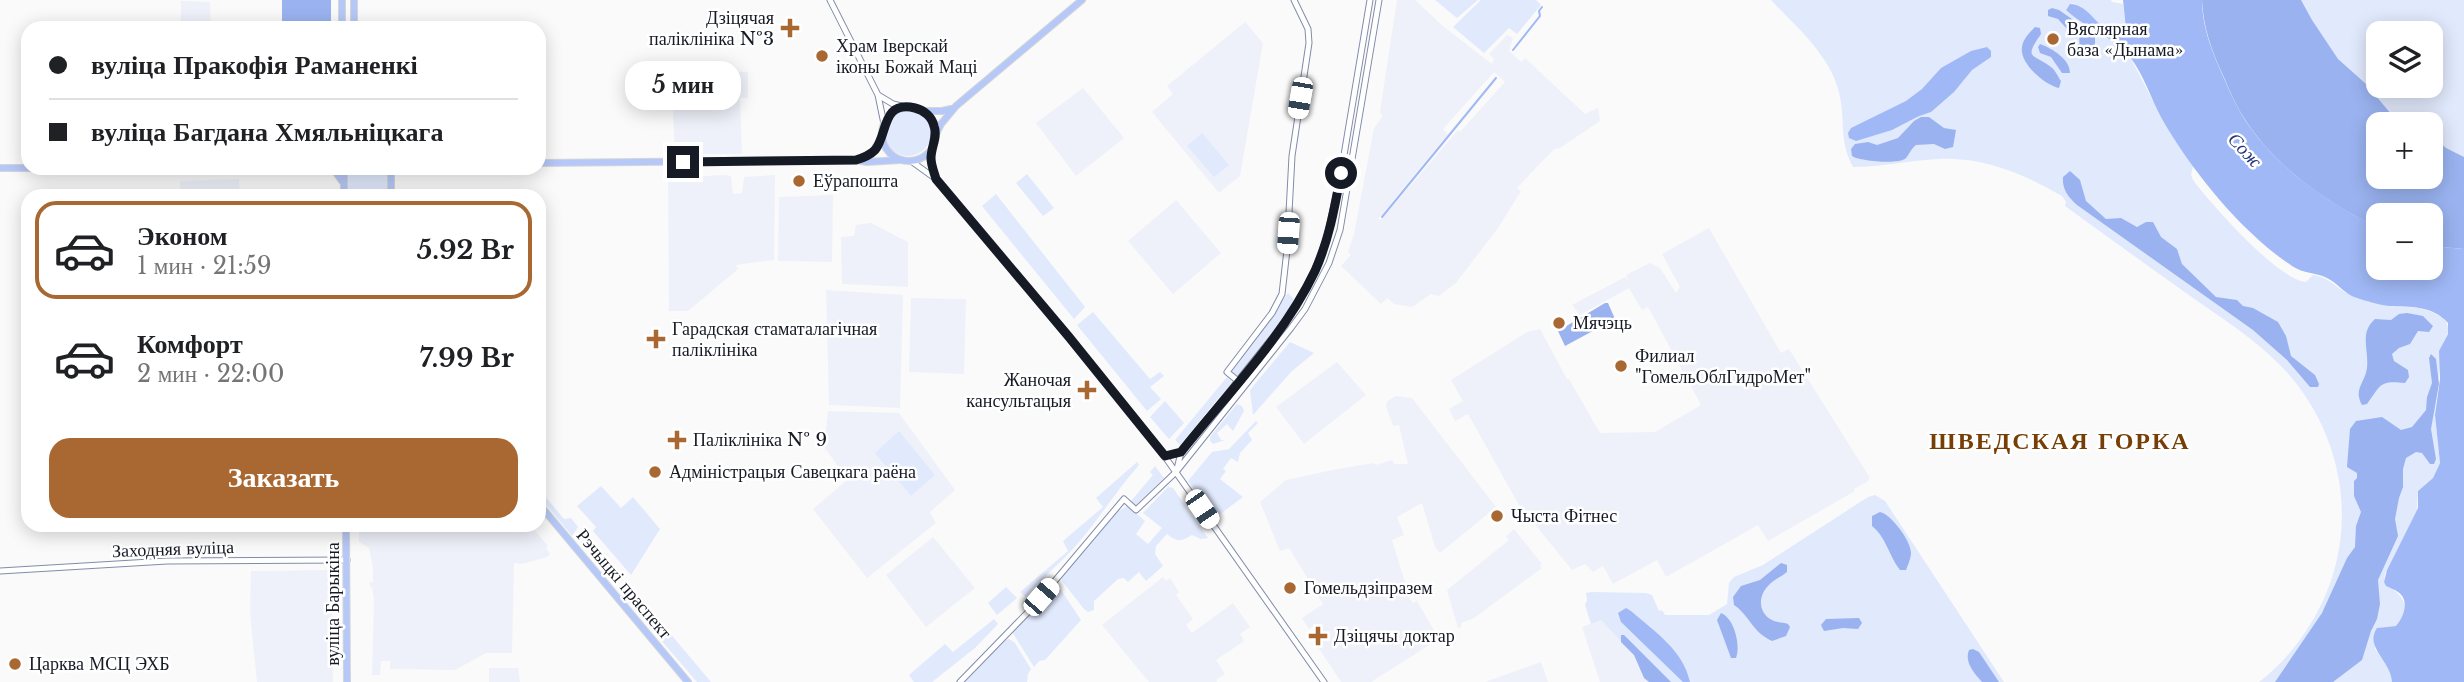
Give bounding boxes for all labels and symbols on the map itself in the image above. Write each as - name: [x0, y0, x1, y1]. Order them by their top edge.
- place label: Дзіцячая паліклініка №3: [649, 7, 774, 50]
- marker: Дзіцячая паліклініка №3: [780, 18, 800, 38]
- place label: Вяслярная база «Дынама»: [2067, 18, 2183, 61]
- marker: Вяслярная база «Дынама»: [2045, 31, 2061, 47]
- place label: Храм Іверскай іконы Божай Маці: [836, 35, 977, 78]
- marker: Храм Іверскай іконы Божай Маці: [814, 48, 830, 64]
- callout: 5 мин: [625, 60, 741, 110]
- car: [1287, 75, 1314, 121]
- water label: Сож: [2223, 128, 2267, 173]
- route end: [667, 146, 699, 178]
- route start: [1325, 157, 1357, 189]
- place label: Еўрапошта: [813, 170, 898, 192]
- marker: Еўрапошта: [791, 173, 807, 189]
- car: [1277, 211, 1300, 255]
- place label: Мячэць: [1573, 312, 1632, 334]
- marker: Мячэць: [1551, 315, 1567, 331]
- place label: Гарадская стаматалагічная паліклініка: [672, 318, 877, 361]
- marker: Гарадская стаматалагічная паліклініка: [646, 329, 666, 349]
- place label: Филиал "ГомельОблГидроМет": [1635, 345, 1811, 388]
- marker: Филиал "ГомельОблГидроМет": [1613, 358, 1629, 374]
- place label: Жаночая кансультацыя: [966, 369, 1071, 412]
- marker: Жаночая кансультацыя: [1077, 380, 1097, 400]
- district label: ШВЕДСКАЯ ГОРКА: [1929, 426, 2191, 455]
- place label: Паліклініка № 9: [693, 429, 827, 451]
- marker: Паліклініка № 9: [667, 430, 687, 450]
- place label: Адміністрацыя Савецкага раёна: [669, 461, 916, 483]
- marker: Адміністрацыя Савецкага раёна: [647, 464, 663, 480]
- car: [1182, 486, 1223, 532]
- place label: Чыста Фітнес: [1511, 505, 1617, 527]
- marker: Чыста Фітнес: [1489, 508, 1505, 524]
- street label: Рэчыцкі праспект: [572, 525, 676, 643]
- street label: Заходняя вуліца: [112, 536, 234, 562]
- street label: вуліца Барыкіна: [322, 542, 344, 666]
- car: [1020, 574, 1063, 620]
- place label: Гомельдзіпразем: [1304, 577, 1433, 599]
- marker: Гомельдзіпразем: [1282, 580, 1298, 596]
- place label: Дзіцячы доктар: [1334, 625, 1455, 647]
- marker: Дзіцячы доктар: [1308, 626, 1328, 646]
- place label: Царква МСЦ ЭХБ: [29, 653, 170, 675]
- marker: Царква МСЦ ЭХБ: [7, 656, 23, 672]

